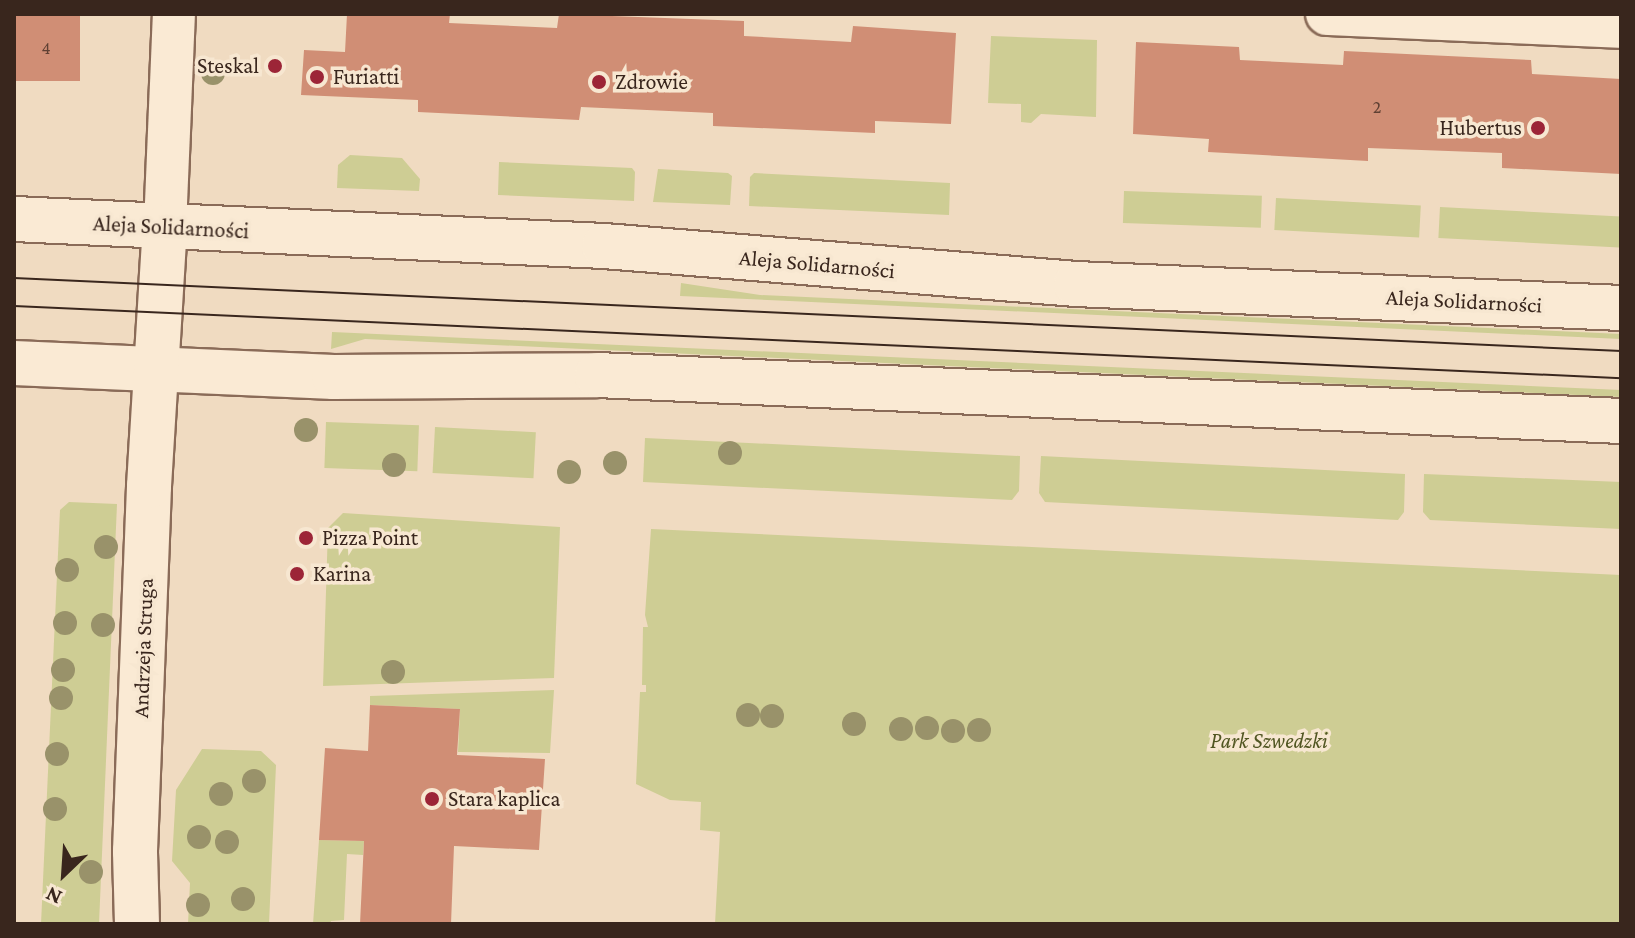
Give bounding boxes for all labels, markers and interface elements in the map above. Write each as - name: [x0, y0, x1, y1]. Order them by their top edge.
- house number: 4: [41, 37, 51, 59]
- place label: Steskal: [197, 53, 259, 79]
- marker: Steskal: [266, 57, 284, 75]
- place label: Furiatti: [333, 64, 399, 90]
- marker: Furiatti: [308, 68, 326, 86]
- place label: Zdrowie: [615, 69, 688, 95]
- marker: Zdrowie: [590, 73, 608, 91]
- house number: 2: [1373, 96, 1381, 118]
- place label: Hubertus: [1440, 115, 1522, 141]
- marker: Hubertus: [1529, 119, 1547, 137]
- street label: Aleja Solidarności: [92, 210, 250, 244]
- street label: Aleja Solidarności: [738, 244, 896, 284]
- street label: Aleja Solidarności: [1385, 284, 1543, 318]
- place label: Pizza Point: [322, 525, 418, 551]
- marker: Pizza Point: [297, 529, 315, 547]
- place label: Karina: [313, 561, 371, 587]
- marker: Karina: [288, 565, 306, 583]
- street label: Andrzeja Struga: [127, 578, 159, 718]
- park label: Park Szwedzki: [1210, 728, 1328, 754]
- place label: Stara kaplica: [448, 786, 560, 812]
- marker: Stara kaplica: [423, 790, 441, 808]
- north arrow: [24, 834, 104, 914]
- text: N: [42, 882, 66, 911]

